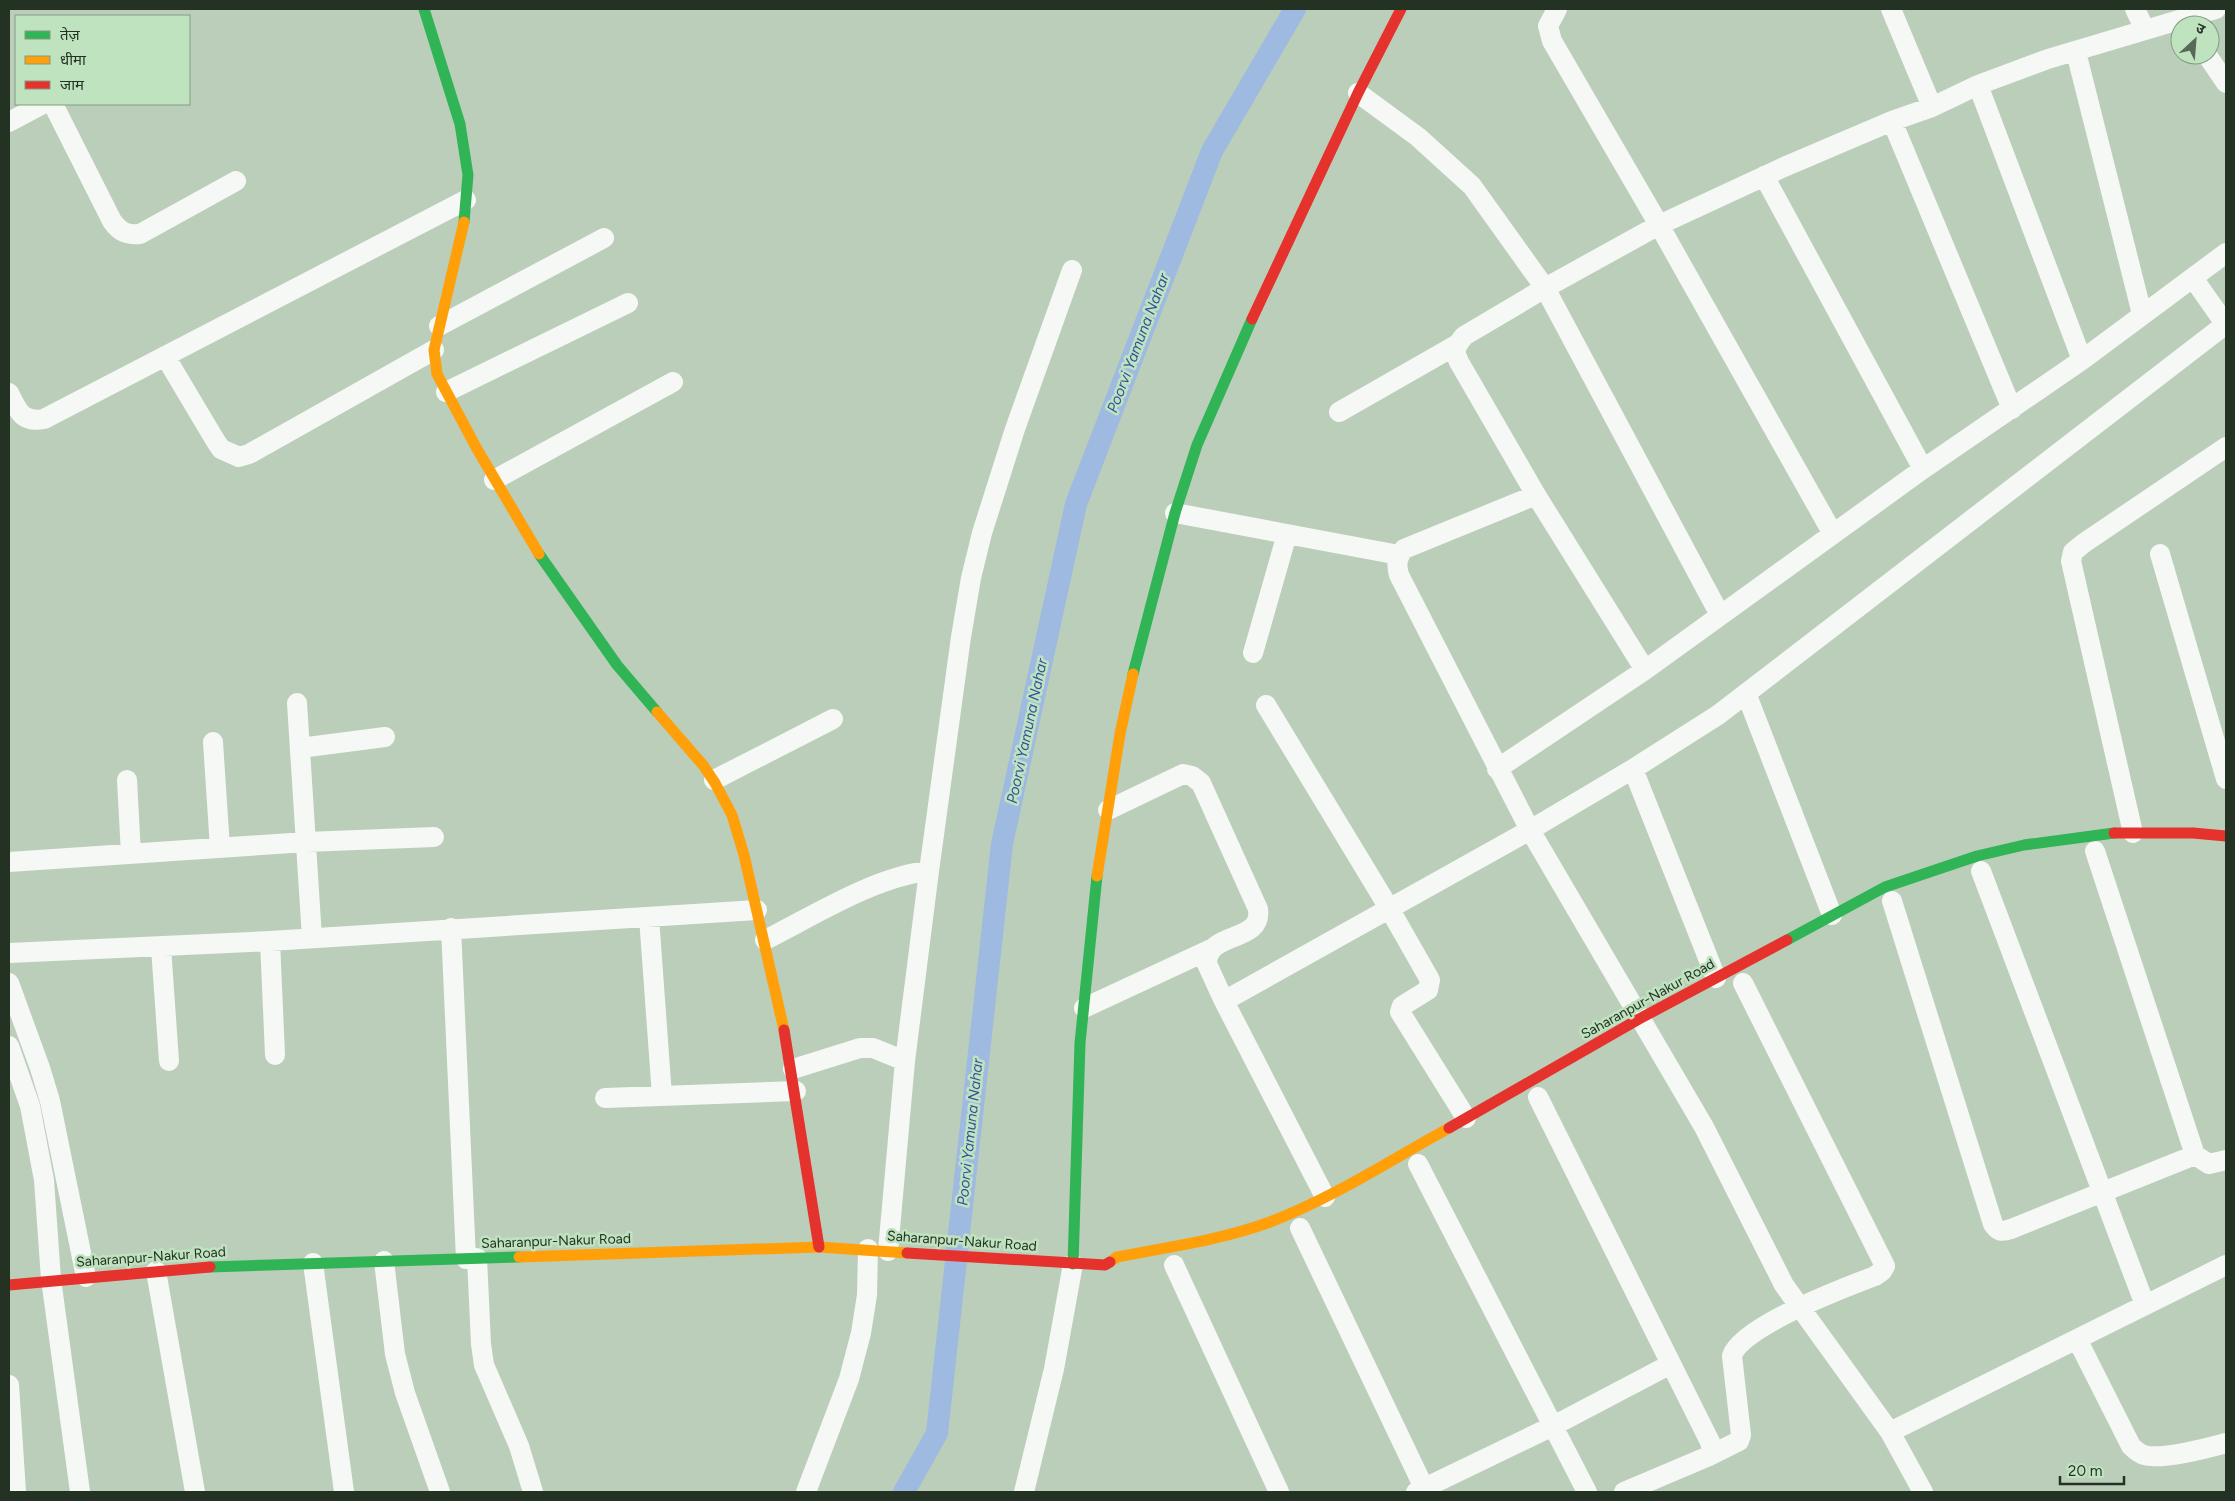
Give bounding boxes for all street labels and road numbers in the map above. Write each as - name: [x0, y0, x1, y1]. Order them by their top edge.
- street label: Saharanpur-Nakur Road: [1578, 955, 1718, 1043]
- street label: Saharanpur-Nakur Road: [887, 1227, 1037, 1255]
- street label: Saharanpur-Nakur Road: [481, 1230, 631, 1252]
- street label: Saharanpur-Nakur Road: [76, 1243, 226, 1271]

